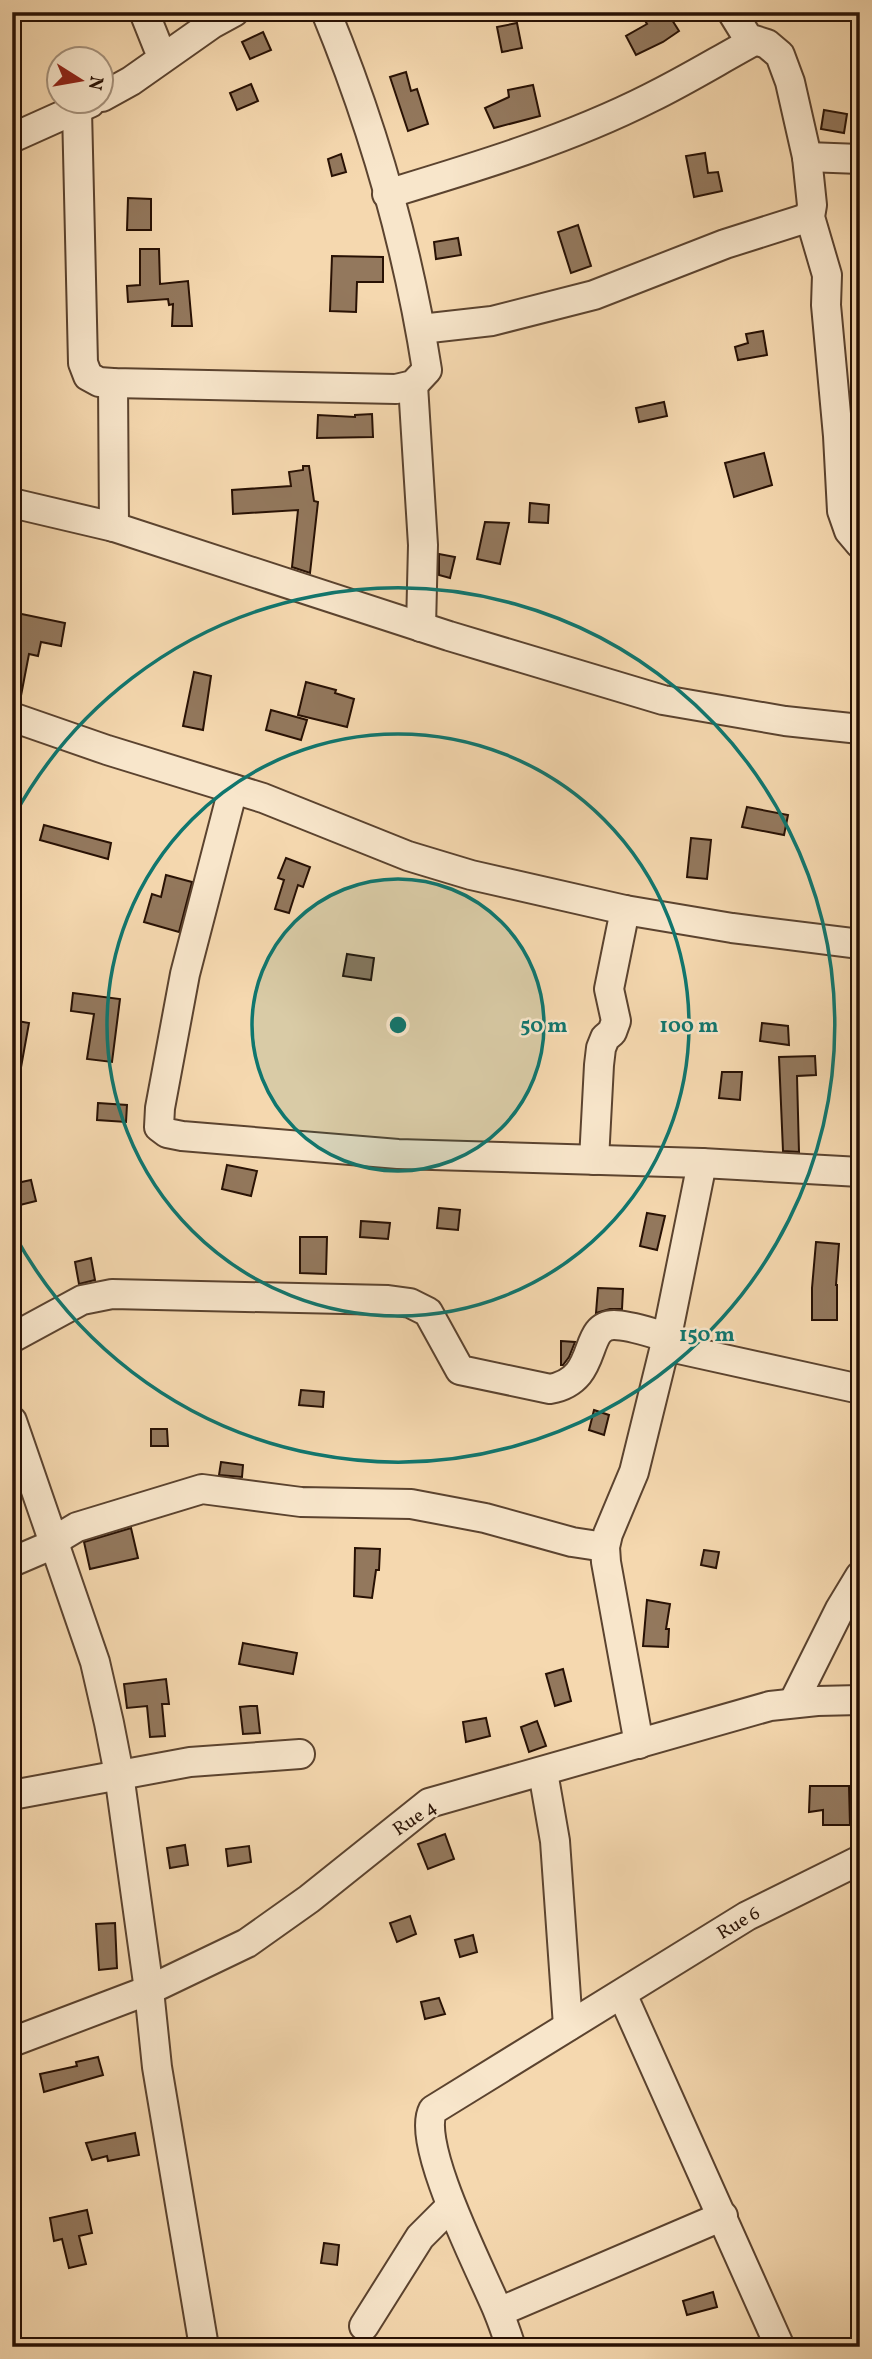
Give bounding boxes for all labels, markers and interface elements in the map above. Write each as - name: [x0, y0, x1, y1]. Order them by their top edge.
- north arrow: [46, 46, 116, 116]
- text: N: [81, 74, 109, 92]
- text: 50 m: [520, 1012, 568, 1041]
- text: 100 m: [659, 1012, 719, 1041]
- centre of rings: [386, 1013, 410, 1037]
- text: 150 m: [679, 1321, 735, 1350]
- street label: Rue 4: [388, 1794, 442, 1843]
- street label: Rue 6: [712, 1901, 765, 1947]

